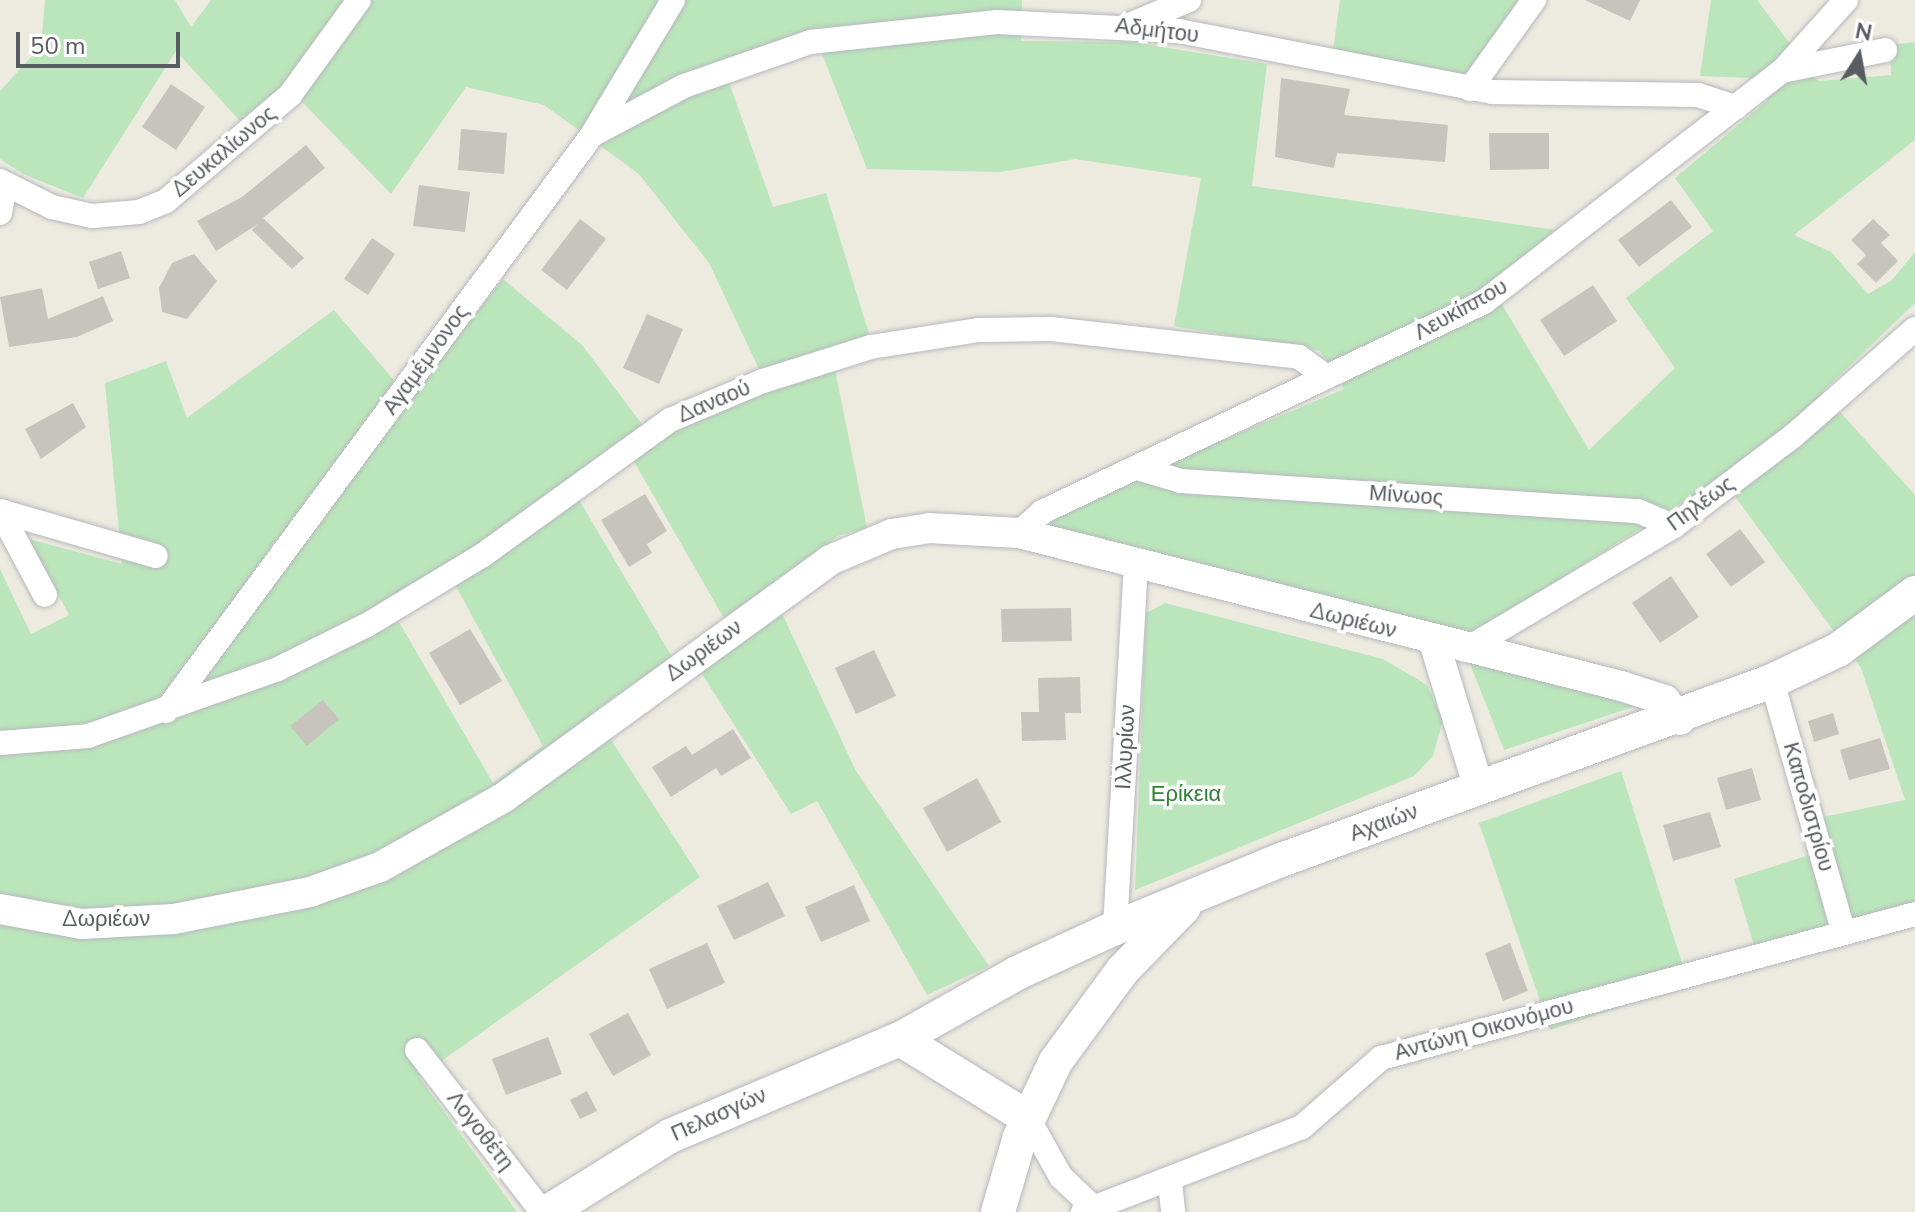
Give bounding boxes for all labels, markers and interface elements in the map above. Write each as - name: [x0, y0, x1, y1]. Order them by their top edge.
- street label: Αδμήτου: [1114, 13, 1200, 49]
- scale bar: [20, 16, 184, 66]
- north arrow: [1819, 16, 1899, 96]
- text: N: [1853, 16, 1875, 49]
- text: 50 m: [30, 30, 86, 62]
- street label: Δευκαλίωνος: [166, 101, 282, 203]
- street label: Λευκίππου: [1410, 274, 1512, 346]
- street label: Αγαμέμνονος: [377, 300, 475, 420]
- street label: Δαναού: [674, 375, 754, 429]
- street label: Πηλέως: [1662, 471, 1740, 537]
- street label: Μίνωος: [1368, 480, 1444, 512]
- street label: Δωριέων: [1307, 597, 1399, 645]
- street label: Δωριέων: [660, 614, 748, 688]
- street label: Ιλλυρίων: [1111, 704, 1141, 790]
- street label: Καποδιστρίου: [1777, 739, 1839, 875]
- park label: Ερίκεια: [1151, 782, 1221, 808]
- street label: Αχαιών: [1346, 798, 1422, 848]
- street label: Δωριέων: [62, 907, 150, 933]
- street label: Αντώνη Οικονόμου: [1391, 993, 1577, 1067]
- street label: Πελασγών: [667, 1082, 771, 1148]
- street label: Λογοθέτη: [441, 1086, 519, 1176]

